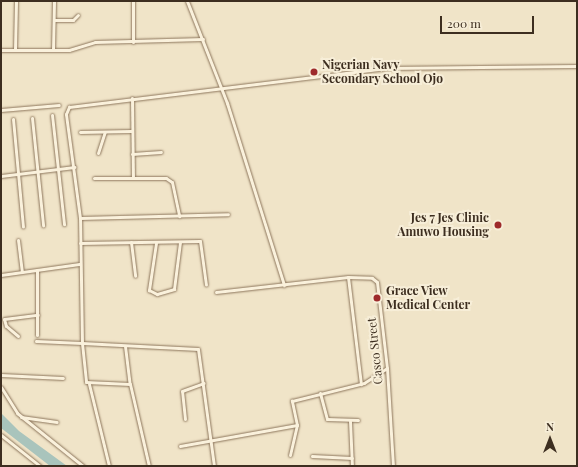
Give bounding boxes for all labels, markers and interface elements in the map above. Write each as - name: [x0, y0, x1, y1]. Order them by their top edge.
- scale bar: [442, 8, 536, 34]
- text: 200 m: [447, 15, 481, 31]
- place label: Nigerian Navy Secondary School Ojo: [322, 58, 443, 86]
- marker: Nigerian Navy Secondary School Ojo: [309, 67, 319, 77]
- place label: Jes 7 Jes Clinic Amuwo Housing: [397, 211, 489, 239]
- marker: Jes 7 Jes Clinic Amuwo Housing: [492, 219, 504, 231]
- place label: Grace View Medical Center: [386, 284, 470, 312]
- marker: Grace View Medical Center: [371, 292, 383, 304]
- street label: Casco Street: [364, 317, 386, 385]
- north arrow: [530, 419, 570, 459]
- text: N: [546, 419, 554, 434]

